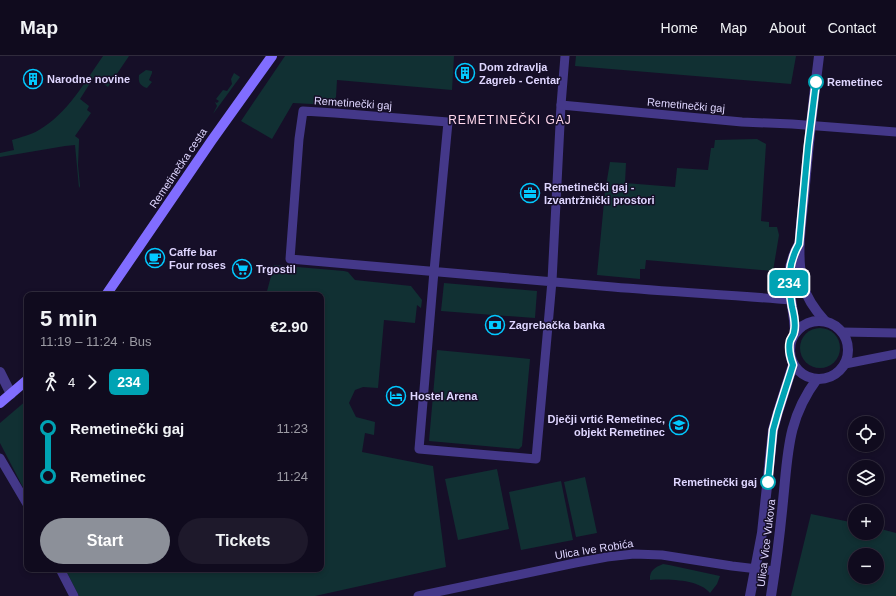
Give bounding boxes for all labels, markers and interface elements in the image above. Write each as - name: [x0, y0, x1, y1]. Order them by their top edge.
- text: Map: [20, 17, 58, 38]
- text: Home: [661, 20, 698, 36]
- text: Map: [720, 20, 747, 36]
- text: About: [769, 20, 806, 36]
- text: Contact: [828, 20, 876, 36]
- place label: Dom zdravlja Zagreb - Centar: [479, 61, 561, 86]
- building icon: Dom zdravlja Zagreb - Centar: [454, 62, 476, 84]
- building icon: Narodne novine: [22, 68, 44, 90]
- place label: Narodne novine: [47, 73, 130, 85]
- marker: Remetinec: [808, 74, 824, 90]
- place label: Remetinec: [827, 76, 883, 88]
- street label: Remetinečki gaj: [314, 94, 392, 112]
- street label: Remetinečki gaj: [646, 96, 726, 114]
- district label: REMETINEČKI GAJ: [448, 112, 572, 127]
- street label: Remetinečka cesta: [147, 125, 210, 210]
- place label: Remetinečki gaj - Izvantržnički prostori: [544, 181, 655, 206]
- office icon: Remetinečki gaj - Izvantržnički prostori: [519, 182, 541, 204]
- place label: Caffe bar Four roses: [169, 246, 226, 271]
- cafe icon: Caffe bar Four roses: [144, 247, 166, 269]
- supermarket icon: Trgostil: [231, 258, 253, 280]
- place label: Trgostil: [256, 263, 296, 275]
- line badge: 234: [766, 270, 812, 296]
- text: 234: [777, 275, 801, 291]
- text: 5 min: [40, 306, 97, 331]
- bank icon: Zagrebačka banka: [484, 314, 506, 336]
- text: €2.90: [270, 318, 308, 335]
- place label: Zagrebačka banka: [509, 319, 606, 331]
- text: 11:19 – 11:24 · Bus: [40, 334, 152, 349]
- icon: walk: [40, 371, 62, 393]
- icon: forward: [81, 371, 103, 393]
- text: 234: [117, 374, 141, 390]
- text: 4: [68, 375, 75, 390]
- hotel icon: Hostel Arena: [385, 385, 407, 407]
- place label: Hostel Arena: [410, 390, 478, 402]
- place label: Dječji vrtić Remetinec, objekt Remetinec: [548, 413, 665, 438]
- school or university icon: Dječji vrtić Remetinec, objekt Remetinec: [668, 414, 690, 436]
- map controls: [848, 416, 884, 584]
- button: locate: [848, 416, 884, 452]
- text: Remetinečki gaj: [70, 420, 184, 437]
- text: 11:23: [276, 421, 308, 436]
- button: layers: [848, 460, 884, 496]
- text: Remetinec: [70, 468, 146, 485]
- text: 11:24: [276, 469, 308, 484]
- marker: Remetinečki gaj: [760, 474, 776, 490]
- place label: Remetinečki gaj: [673, 476, 757, 488]
- street label: Ulica Vice Vukova: [755, 498, 777, 587]
- button: +: [848, 504, 884, 540]
- button: Start: [40, 518, 170, 564]
- button: Tickets: [178, 518, 308, 564]
- street label: Ulica Ive Robića: [554, 537, 635, 561]
- button: −: [848, 548, 884, 584]

